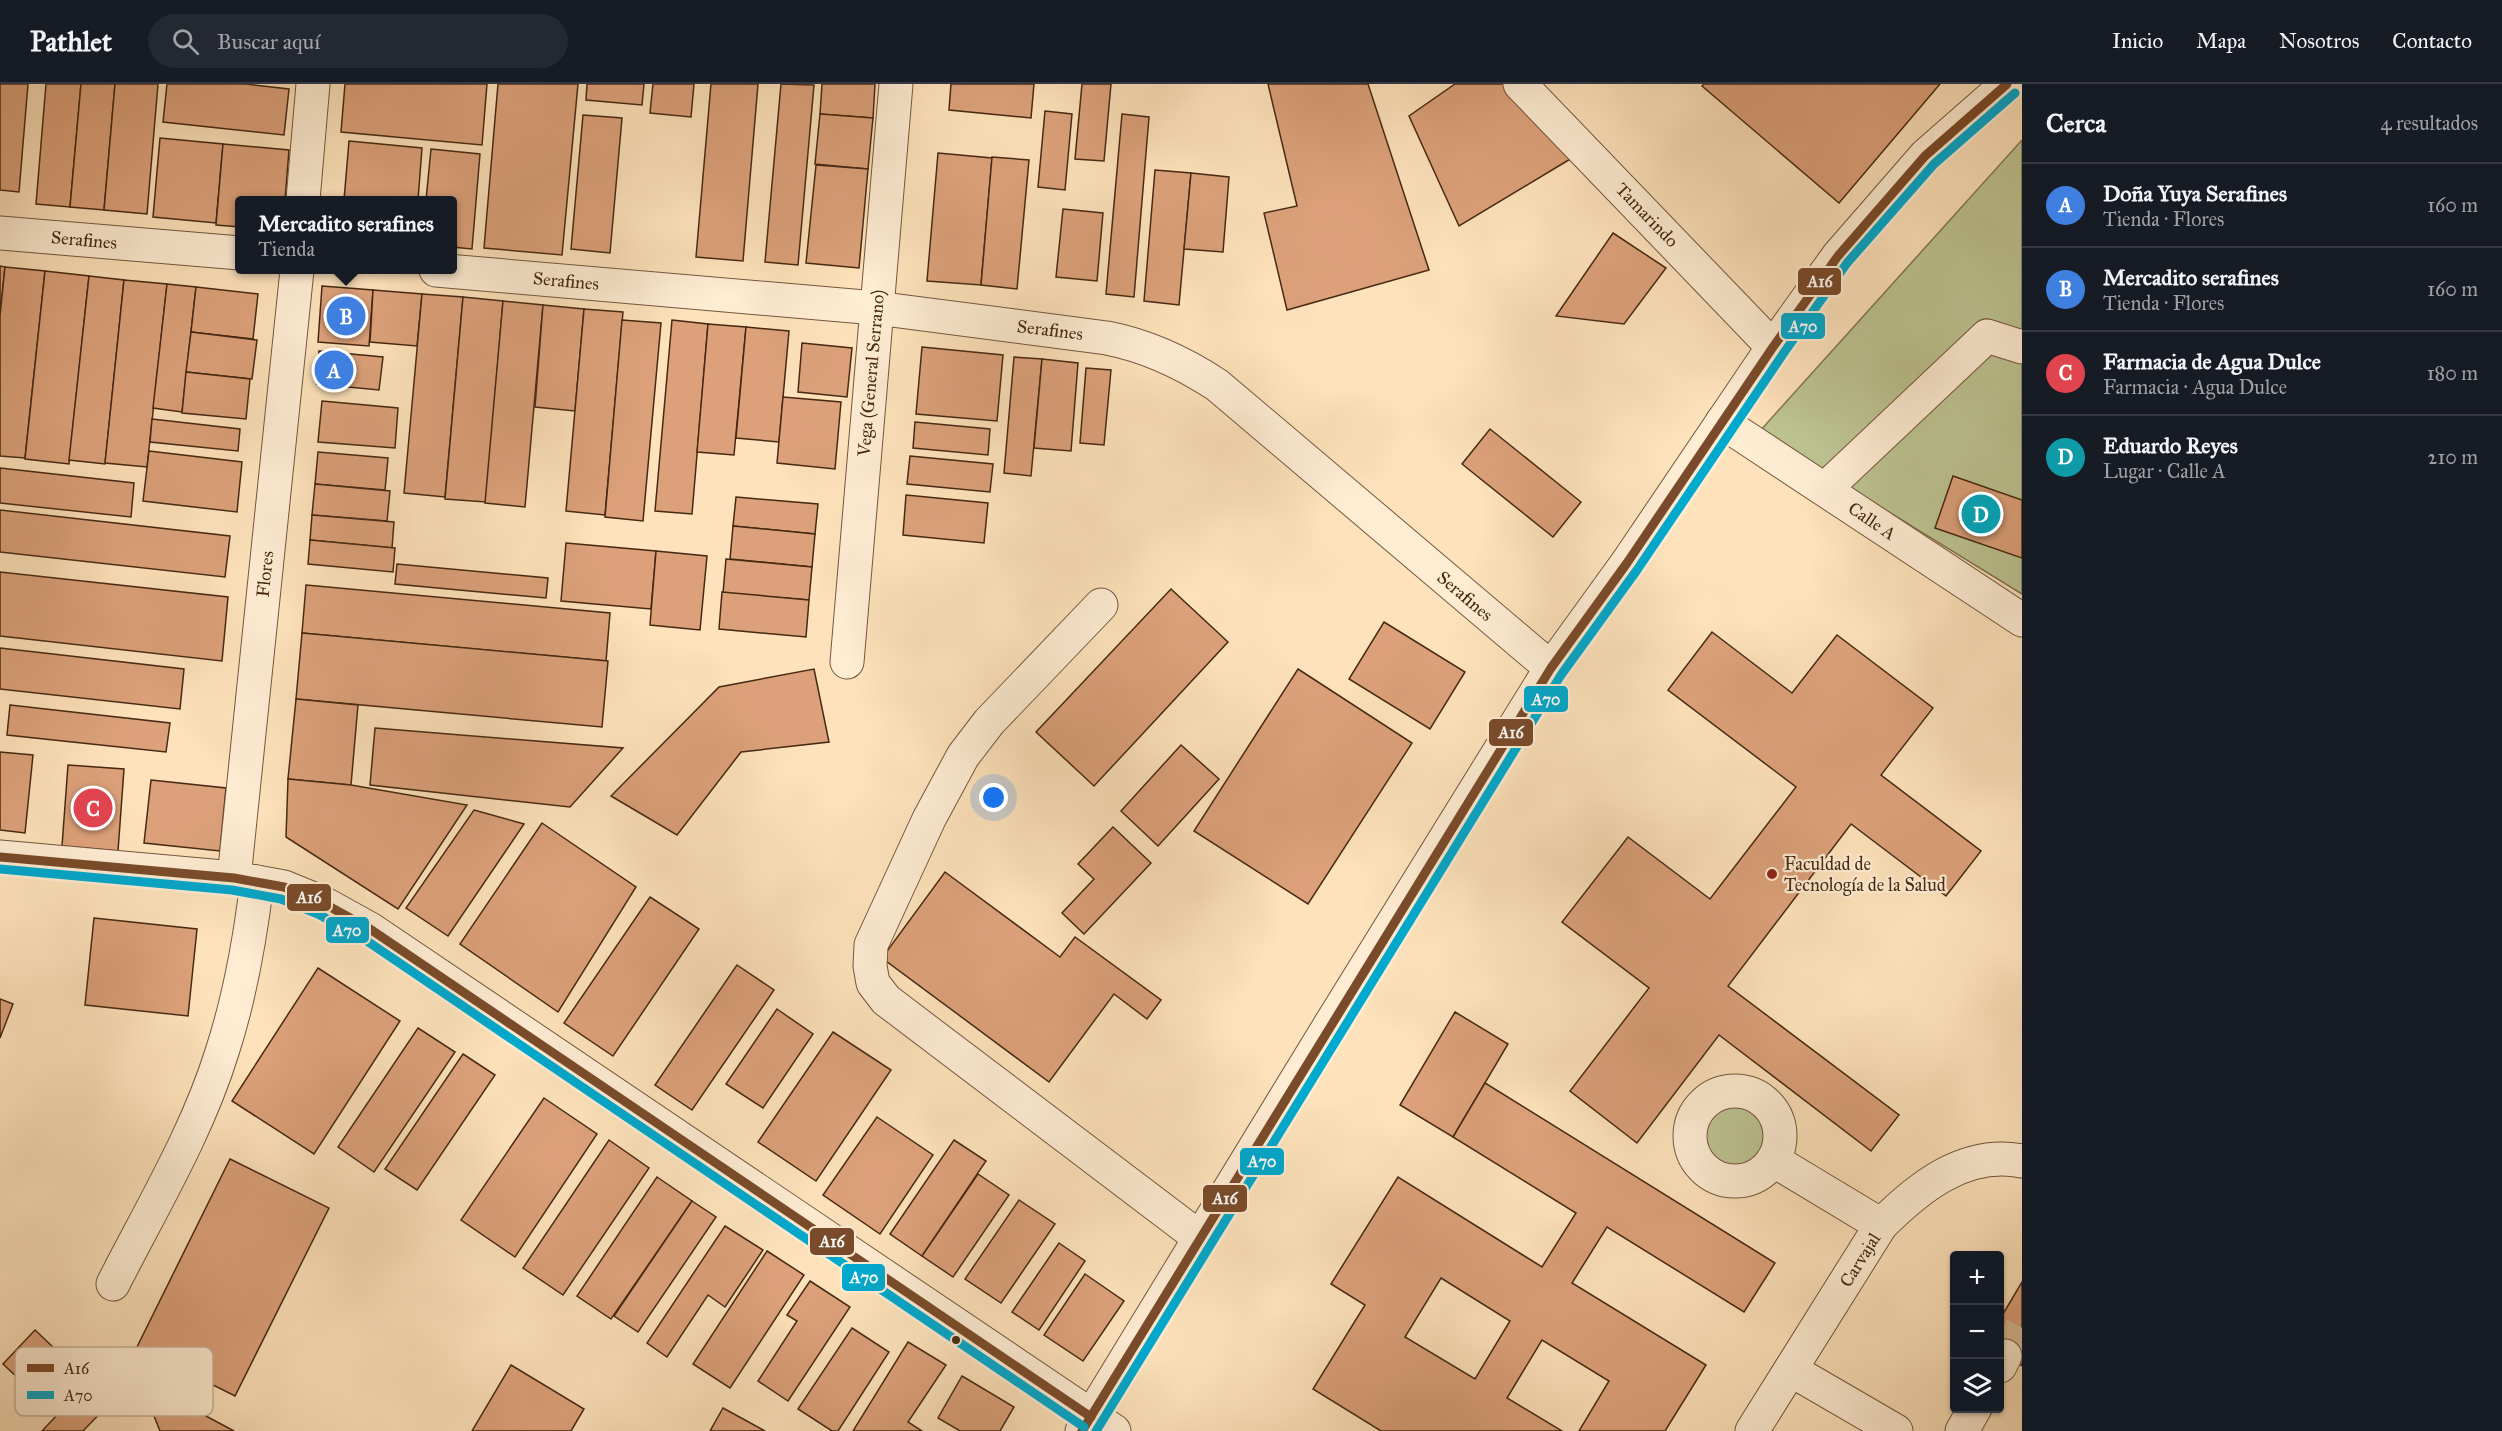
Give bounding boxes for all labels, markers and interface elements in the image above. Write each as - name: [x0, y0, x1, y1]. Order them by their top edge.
- search box: [148, 14, 568, 68]
- text: Pathlet: [30, 24, 112, 59]
- icon: search: [169, 25, 202, 58]
- text: Buscar aquí: [217, 28, 320, 55]
- text: Inicio: [2112, 28, 2163, 54]
- text: Mapa: [2196, 28, 2246, 54]
- text: Nosotros: [2279, 28, 2359, 54]
- text: Contacto: [2392, 28, 2472, 54]
- text: Cerca: [2046, 107, 2106, 139]
- text: 4 resultados: [2380, 111, 2478, 135]
- street label: Tamarindo: [1611, 178, 1683, 252]
- text: Doña Yuya Serafines: [2103, 180, 2287, 207]
- text: A: [2059, 193, 2072, 217]
- text: 160 m: [2427, 193, 2478, 217]
- popup: [235, 196, 457, 274]
- text: Tienda · Flores: [2103, 207, 2224, 231]
- text: Mercadito serafines: [258, 210, 434, 237]
- street label: Serafines: [50, 226, 118, 254]
- text: Tienda: [258, 237, 315, 261]
- text: Mercadito serafines: [2103, 264, 2279, 291]
- street label: Serafines: [532, 267, 600, 295]
- line badge: A16: [1797, 267, 1842, 296]
- text: A16: [1806, 272, 1833, 291]
- text: B: [2059, 277, 2072, 301]
- text: 160 m: [2427, 277, 2478, 301]
- street label: Vega (General Serrano): [853, 289, 890, 459]
- text: Tienda · Flores: [2103, 291, 2224, 315]
- pin: B: [326, 294, 366, 338]
- line badge: A70: [1780, 312, 1826, 340]
- street label: Serafines: [1016, 315, 1084, 345]
- text: A70: [1788, 317, 1817, 336]
- pin: A: [314, 348, 354, 392]
- text: Farmacia de Agua Dulce: [2103, 348, 2321, 375]
- text: C: [2059, 361, 2072, 385]
- text: 180 m: [2427, 361, 2478, 385]
- text: Farmacia · Agua Dulce: [2103, 375, 2287, 399]
- text: Eduardo Reyes: [2103, 432, 2238, 459]
- text: D: [2058, 445, 2073, 469]
- text: 210 m: [2428, 445, 2478, 469]
- text: Lugar · Calle A: [2103, 459, 2226, 483]
- pin: D: [1962, 492, 2000, 536]
- street label: Calle A: [1844, 497, 1900, 545]
- street label: Flores: [252, 550, 278, 598]
- street label: Serafines: [1432, 566, 1498, 626]
- line badge: A70: [1523, 685, 1569, 713]
- text: A70: [1531, 690, 1560, 709]
- line badge: A16: [1488, 718, 1534, 747]
- text: A16: [1497, 723, 1524, 742]
- your location: [979, 783, 1008, 812]
- pin: C: [74, 786, 112, 830]
- place label: Faculdad de Tecnología de la Salud: [1784, 853, 1946, 897]
- marker: Faculdad de Tecnología de la Salud: [1765, 867, 1779, 881]
- line badge: A16: [286, 883, 332, 912]
- text: A16: [295, 888, 322, 907]
- line badge: A70: [325, 916, 370, 944]
- text: A70: [332, 921, 361, 940]
- line badge: A70: [1239, 1147, 1285, 1176]
- text: A70: [1247, 1152, 1276, 1171]
- line badge: A16: [1202, 1184, 1248, 1213]
- text: A16: [1211, 1189, 1238, 1208]
- line badge: A16: [809, 1227, 855, 1256]
- street label: Carvajal: [1835, 1229, 1885, 1291]
- text: A16: [818, 1232, 845, 1251]
- map controls: [1950, 1251, 2004, 1413]
- button: +: [1950, 1251, 2004, 1305]
- line badge: A70: [841, 1263, 886, 1292]
- text: A70: [849, 1268, 878, 1287]
- button: −: [1950, 1305, 2004, 1359]
- unlabelled marker: [950, 1334, 962, 1346]
- legend: [15, 1347, 213, 1416]
- text: A16: [63, 1359, 90, 1378]
- button: layers: [1950, 1359, 2004, 1413]
- text: A70: [63, 1386, 93, 1405]

